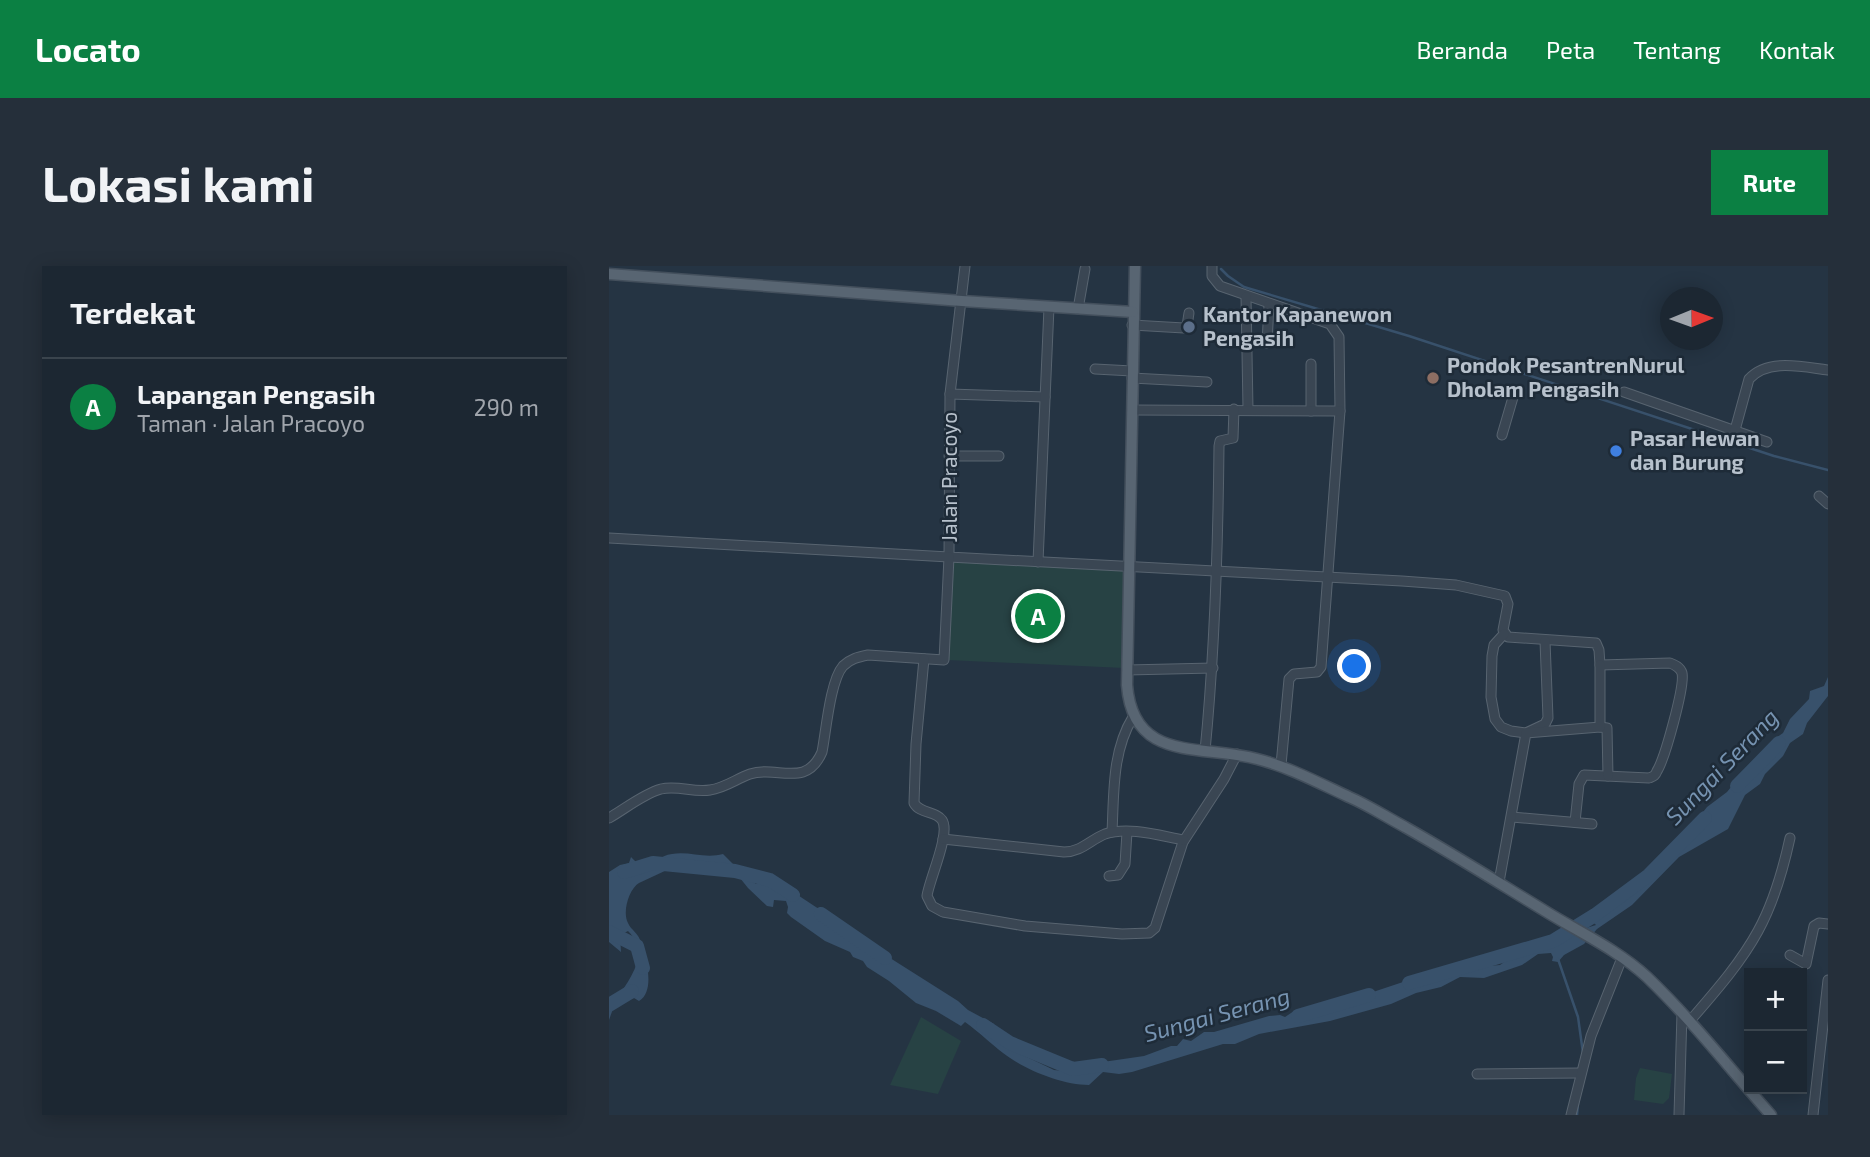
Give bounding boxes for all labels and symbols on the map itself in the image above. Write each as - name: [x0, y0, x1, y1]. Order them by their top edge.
- north arrow: [1660, 287, 1723, 350]
- place label: Kantor Kapanewon Pengasih: [1203, 301, 1392, 350]
- marker: Kantor Kapanewon Pengasih: [1181, 319, 1197, 335]
- place label: Pondok PesantrenNurul Dholam Pengasih: [1447, 352, 1684, 401]
- marker: Pondok PesantrenNurul Dholam Pengasih: [1425, 370, 1441, 386]
- street label: Jalan Pracoyo: [936, 412, 961, 542]
- place label: Pasar Hewan dan Burung: [1630, 425, 1760, 474]
- marker: Pasar Hewan dan Burung: [1608, 443, 1624, 459]
- pin: A: [1015, 590, 1061, 642]
- your location: [1337, 649, 1371, 683]
- water label: Sungai Serang: [1659, 703, 1784, 830]
- water label: Sungai Serang: [1141, 981, 1293, 1047]

